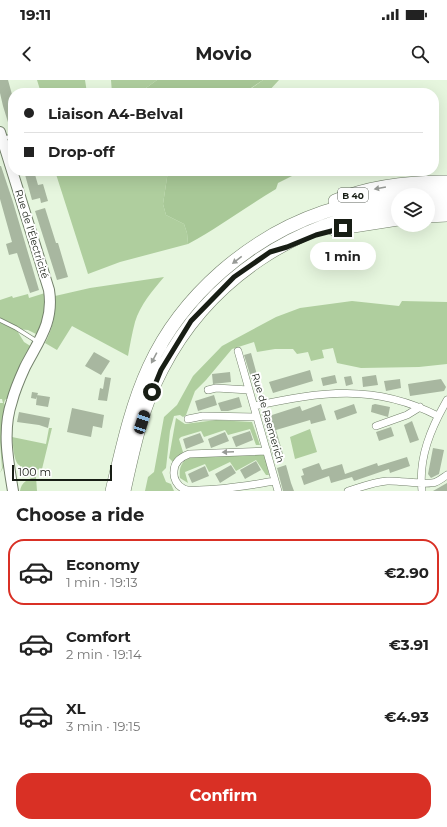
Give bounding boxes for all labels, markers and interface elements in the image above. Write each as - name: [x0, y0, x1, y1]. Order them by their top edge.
- text: 19:11: [20, 5, 51, 24]
- icon: back: [16, 43, 38, 65]
- text: Movio: [195, 43, 252, 65]
- icon: search: [409, 43, 431, 65]
- text: Liaison A4-Belval: [48, 104, 183, 123]
- text: Drop-off: [48, 142, 115, 161]
- one-way arrow: [374, 185, 386, 191]
- street label: Rue de l'Électricité: [12, 188, 52, 280]
- road number: B 40: [338, 188, 368, 202]
- map controls: [391, 188, 435, 232]
- button: layers: [391, 188, 435, 232]
- route end: [334, 219, 352, 237]
- callout: 1 min: [310, 242, 376, 270]
- text: 1 min: [325, 248, 361, 264]
- one-way arrow: [231, 256, 242, 264]
- one-way arrow: [150, 353, 157, 364]
- street label: Rue de Raemerich: [249, 372, 287, 464]
- route start: [143, 383, 161, 401]
- car: [133, 409, 151, 435]
- one-way arrow: [221, 449, 234, 455]
- scale bar: [12, 463, 112, 482]
- text: 100 m: [18, 465, 51, 479]
- text: Choose a ride: [16, 504, 144, 526]
- icon: car: [18, 554, 54, 590]
- text: Economy: [66, 555, 139, 574]
- text: €2.90: [384, 563, 429, 582]
- text: 1 min · 19:13: [66, 574, 138, 590]
- icon: car: [18, 626, 54, 662]
- text: Comfort: [66, 627, 131, 646]
- text: €3.91: [389, 635, 429, 654]
- text: 2 min · 19:14: [66, 646, 142, 662]
- icon: car: [18, 698, 54, 734]
- text: XL: [66, 699, 85, 718]
- text: €4.93: [384, 707, 429, 726]
- text: 3 min · 19:15: [66, 718, 140, 734]
- button: Confirm: [16, 773, 431, 819]

